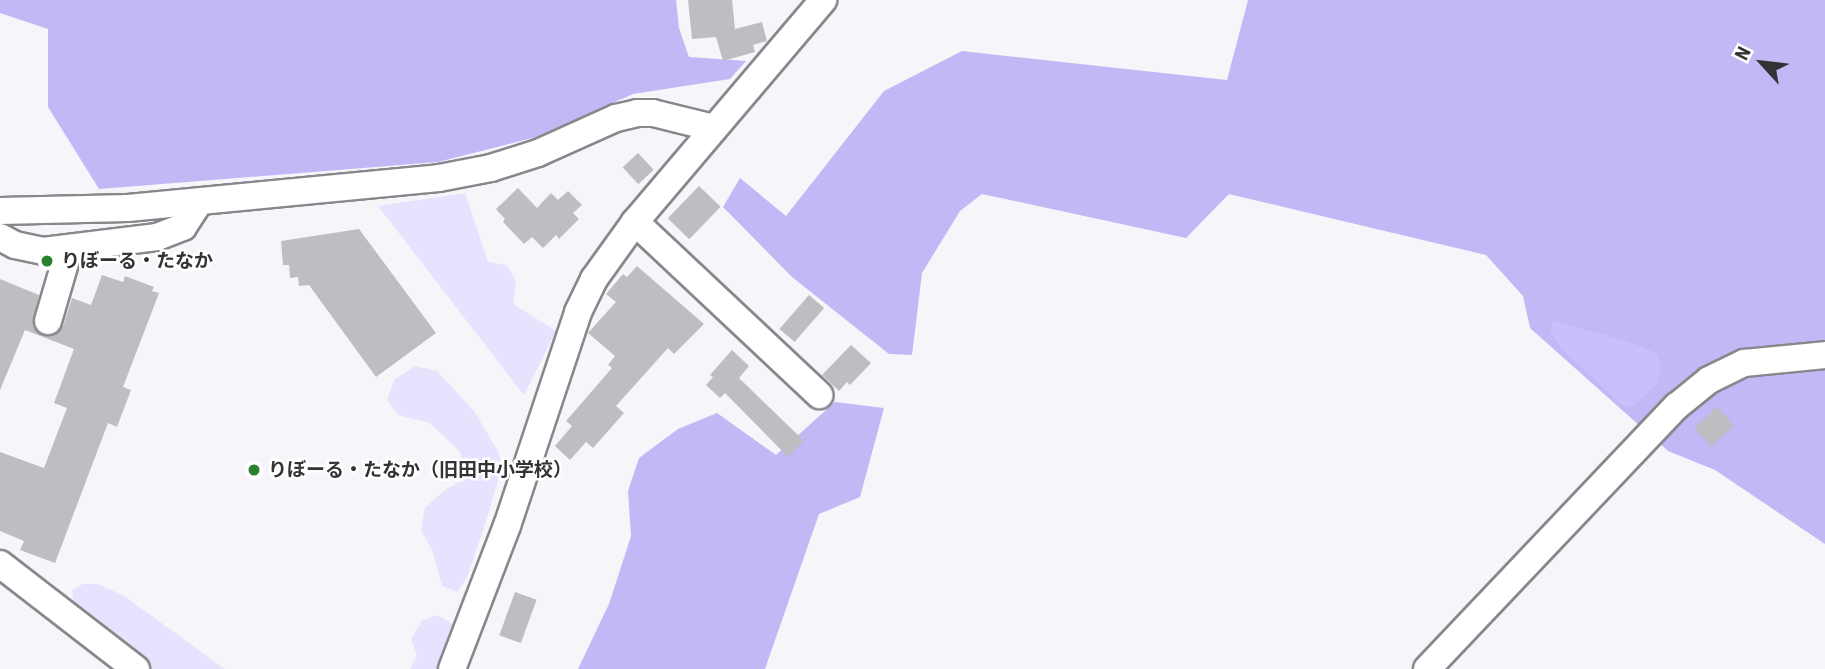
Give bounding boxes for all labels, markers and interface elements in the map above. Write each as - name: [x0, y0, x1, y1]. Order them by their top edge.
- north arrow: [1727, 28, 1797, 98]
- text: N: [1730, 43, 1756, 64]
- place label: りぼーる・たなか: [61, 250, 213, 272]
- marker: りぼーる・たなか: [39, 253, 55, 269]
- place label: りぼーる・たなか（旧田中小学校）: [268, 459, 572, 481]
- marker: りぼーる・たなか（旧田中小学校）: [246, 462, 262, 478]

